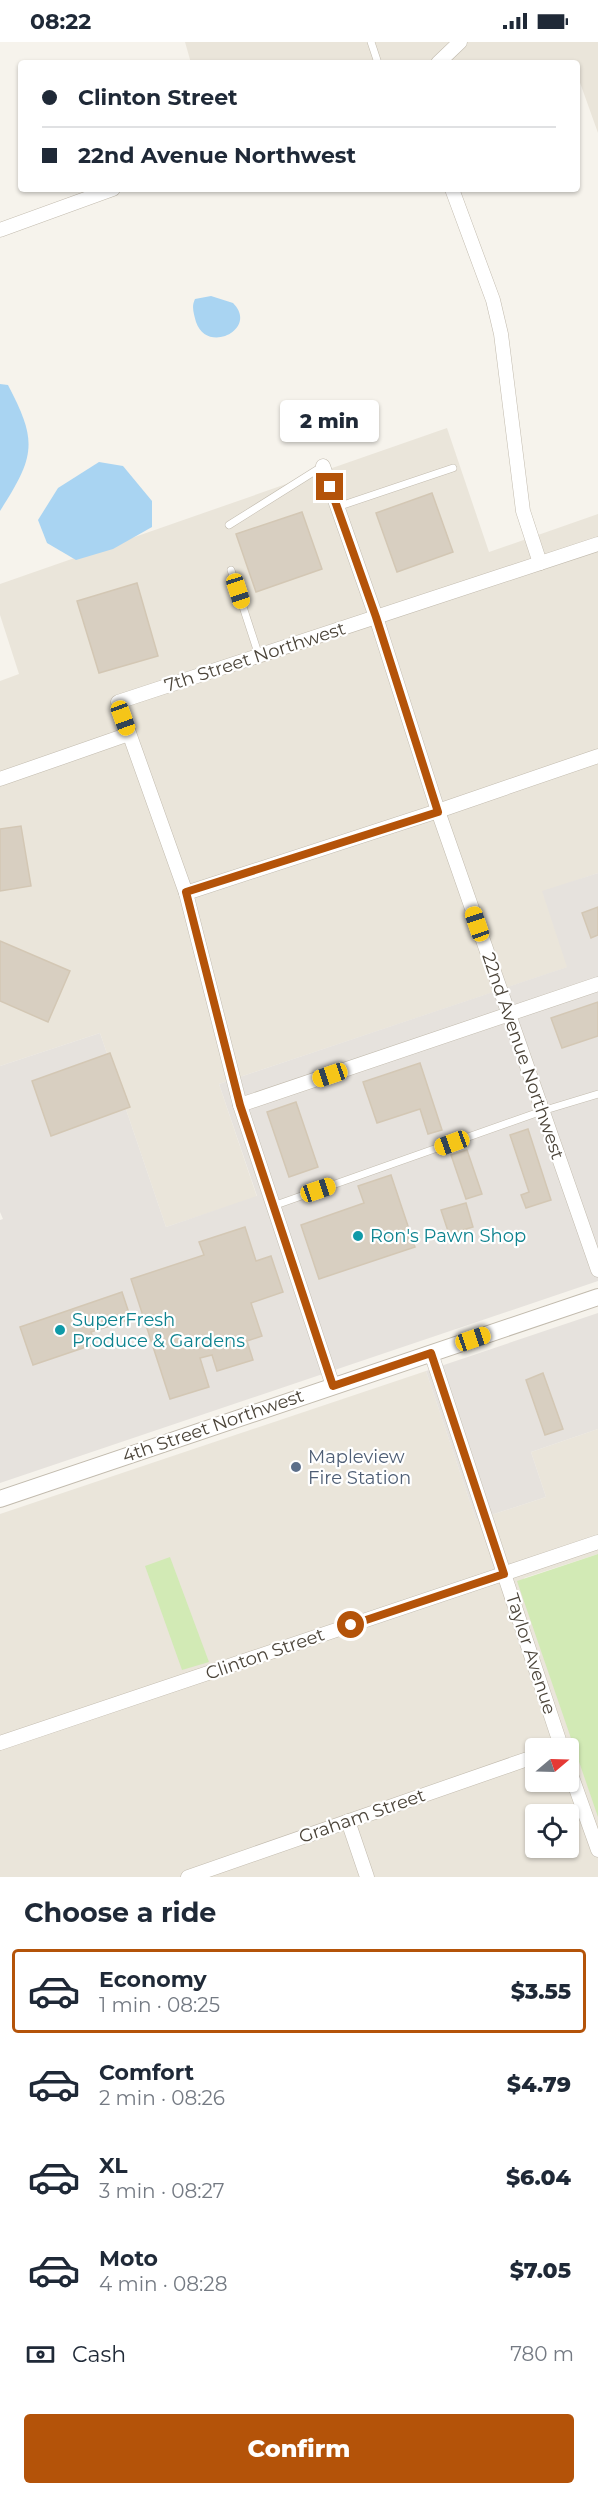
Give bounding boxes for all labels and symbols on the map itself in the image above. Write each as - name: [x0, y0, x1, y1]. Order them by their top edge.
- callout: 2 min: [280, 400, 380, 442]
- route end: [316, 473, 343, 500]
- car: [224, 571, 252, 611]
- street label: 7th Street Northwest: [162, 617, 348, 697]
- car: [108, 698, 138, 738]
- car: [463, 904, 491, 944]
- street label: 22nd Avenue Northwest: [477, 950, 569, 1162]
- car: [310, 1061, 350, 1089]
- car: [432, 1128, 472, 1158]
- car: [298, 1176, 338, 1204]
- place label: Ron's Pawn Shop: [370, 1225, 526, 1247]
- marker: Ron's Pawn Shop: [351, 1229, 365, 1243]
- place label: SuperFresh Produce & Gardens: [72, 1309, 245, 1352]
- marker: SuperFresh Produce & Gardens: [53, 1323, 67, 1337]
- car: [453, 1325, 493, 1353]
- street label: 4th Street Northwest: [119, 1385, 307, 1467]
- place label: Mapleview Fire Station: [308, 1446, 411, 1489]
- marker: Mapleview Fire Station: [289, 1460, 303, 1474]
- street label: Taylor Avenue: [501, 1591, 561, 1717]
- route start: [337, 1611, 364, 1638]
- street label: Clinton Street: [203, 1623, 327, 1685]
- north arrow: [525, 1738, 579, 1792]
- street label: Graham Street: [296, 1784, 428, 1848]

